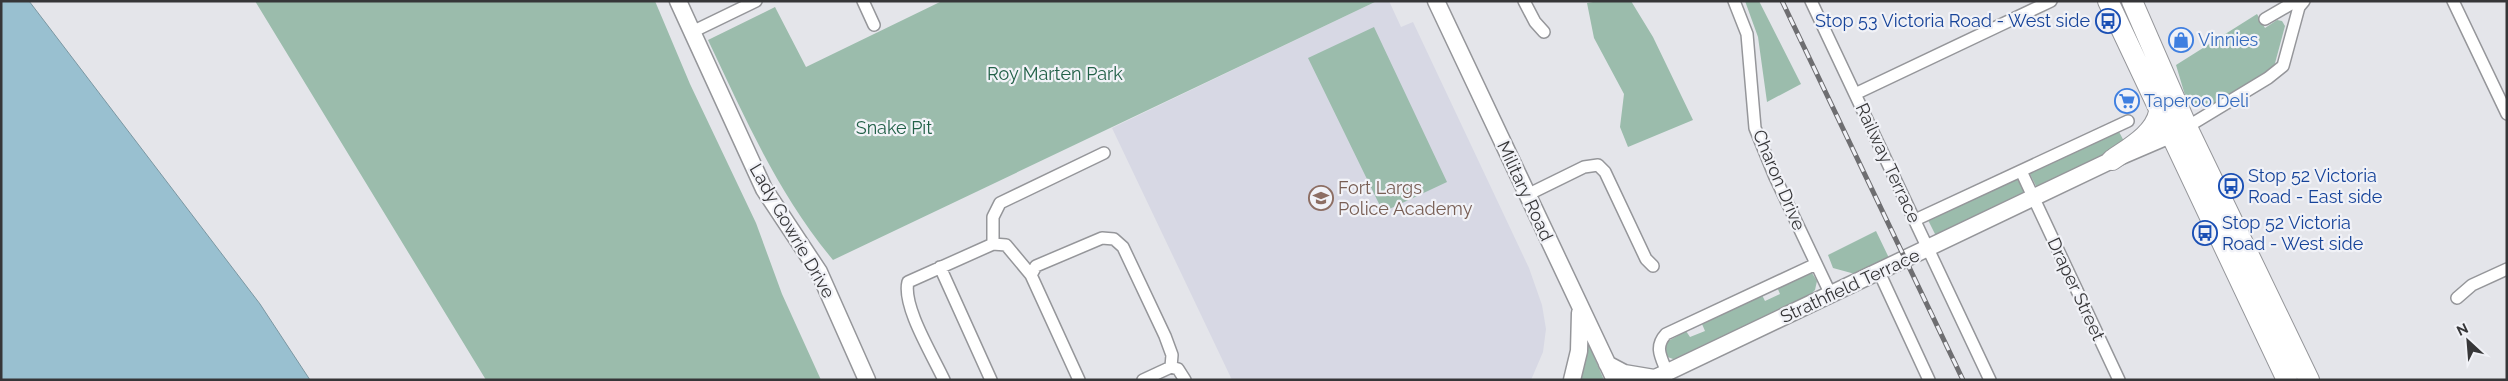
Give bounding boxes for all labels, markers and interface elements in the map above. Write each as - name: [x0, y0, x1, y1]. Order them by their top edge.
- bus stop icon: Stop 53 Victoria Road - West side: [2095, 8, 2121, 34]
- place label: Stop 53 Victoria Road - West side: [1815, 10, 2090, 31]
- shop icon: Vinnies: [2168, 27, 2194, 53]
- place label: Vinnies: [2198, 29, 2259, 50]
- park label: Roy Marten Park: [987, 63, 1123, 84]
- supermarket icon: Taperoo Deli: [2114, 88, 2140, 114]
- place label: Taperoo Deli: [2144, 90, 2249, 111]
- street label: Railway Terrace: [1852, 100, 1926, 226]
- park label: Snake Pit: [856, 117, 932, 138]
- street label: Charon Drive: [1749, 126, 1810, 234]
- street label: Military Road: [1493, 138, 1558, 244]
- street label: Lady Gowrie Drive: [745, 160, 840, 302]
- place label: Stop 52 Victoria Road - East side: [2248, 165, 2383, 207]
- bus stop icon: Stop 52 Victoria Road - East side: [2218, 173, 2244, 199]
- place label: Fort Largs Police Academy: [1338, 177, 1473, 219]
- school or university icon: Fort Largs Police Academy: [1308, 185, 1334, 211]
- place label: Stop 52 Victoria Road - West side: [2222, 212, 2364, 254]
- bus stop icon: Stop 52 Victoria Road - West side: [2192, 220, 2218, 246]
- street label: Draper Street: [2043, 234, 2109, 344]
- street label: Strathfield Terrace: [1777, 244, 1923, 327]
- north arrow: [2443, 316, 2493, 366]
- text: N: [2454, 320, 2471, 339]

